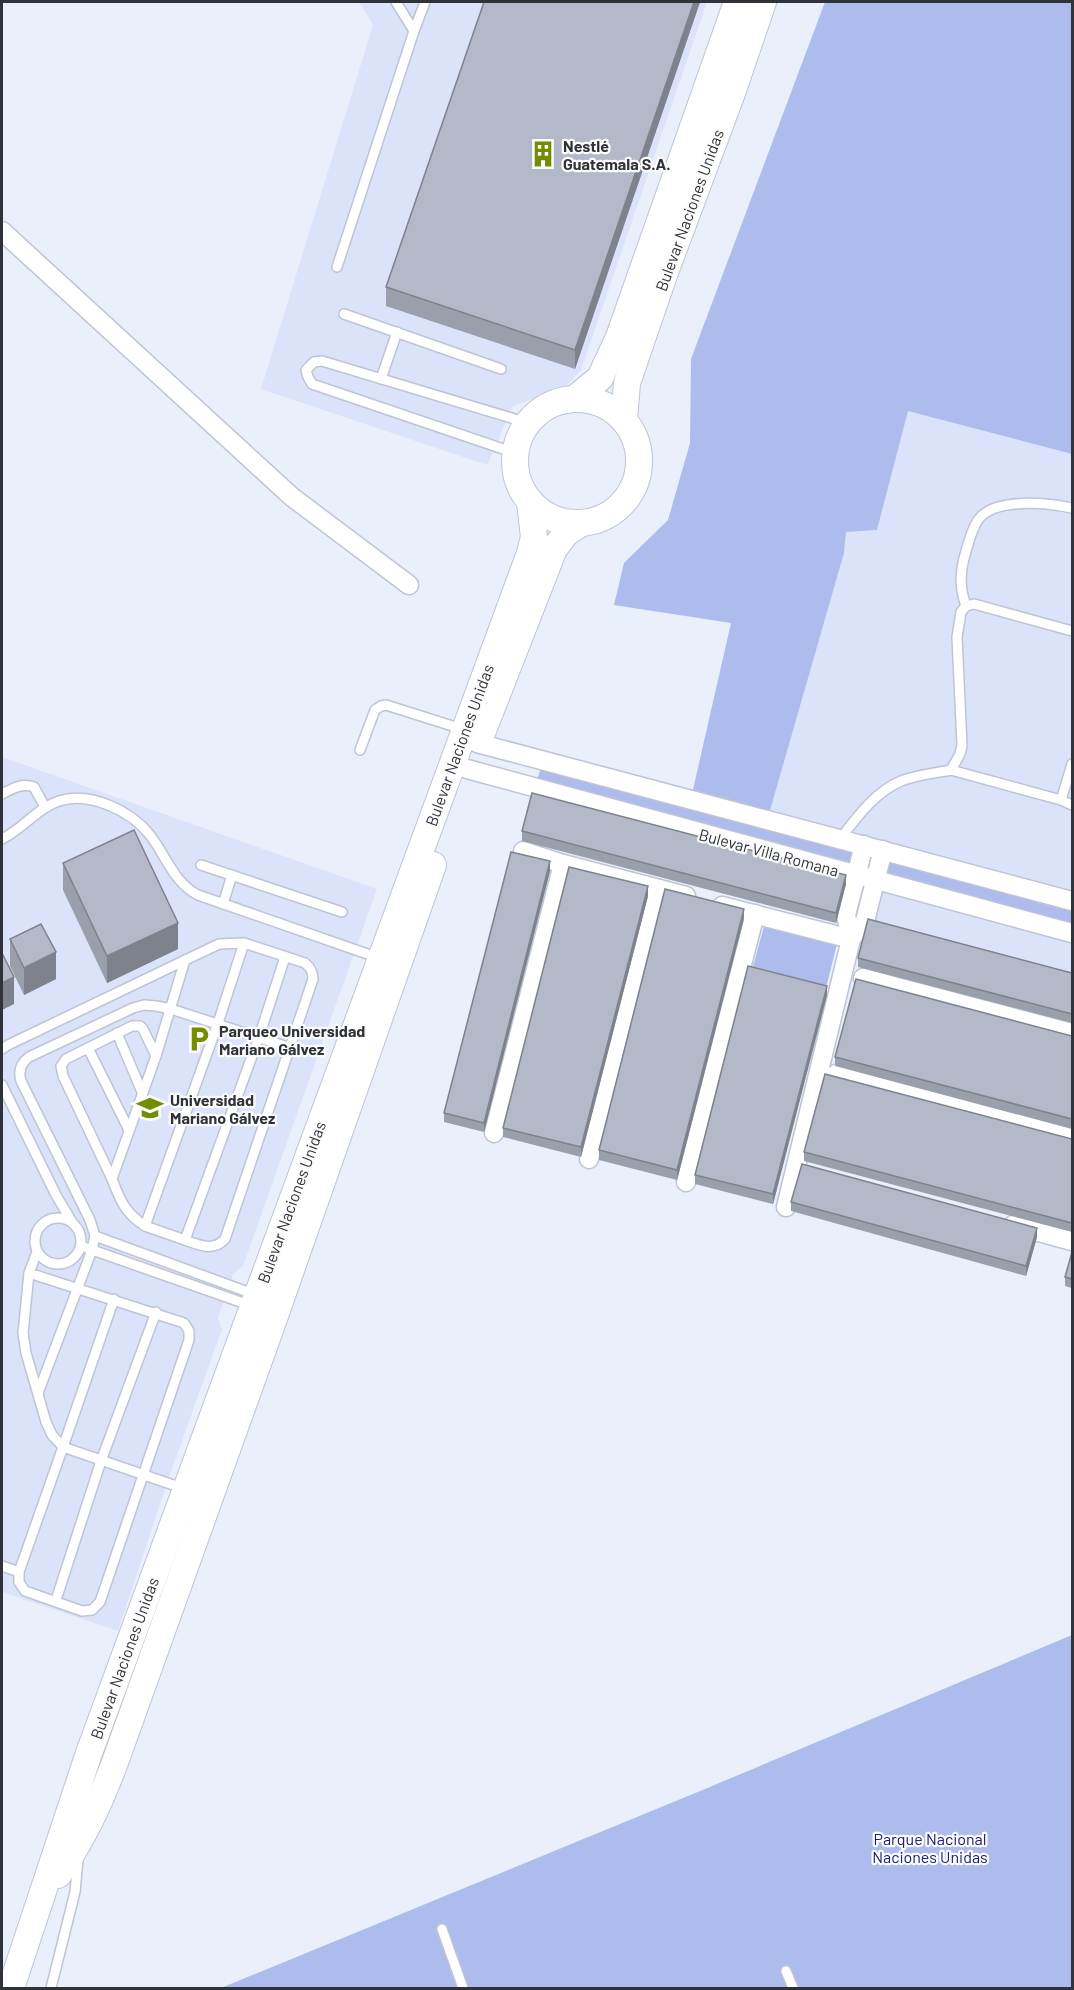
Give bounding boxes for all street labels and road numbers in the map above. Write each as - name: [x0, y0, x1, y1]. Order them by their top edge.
- street label: Bulevar Naciones Unidas: [651, 127, 727, 293]
- street label: Bulevar Naciones Unidas: [421, 662, 497, 828]
- street label: Bulevar Villa Romana: [697, 824, 841, 880]
- street label: Bulevar Naciones Unidas: [253, 1119, 329, 1285]
- street label: Bulevar Naciones Unidas: [86, 1575, 162, 1741]

